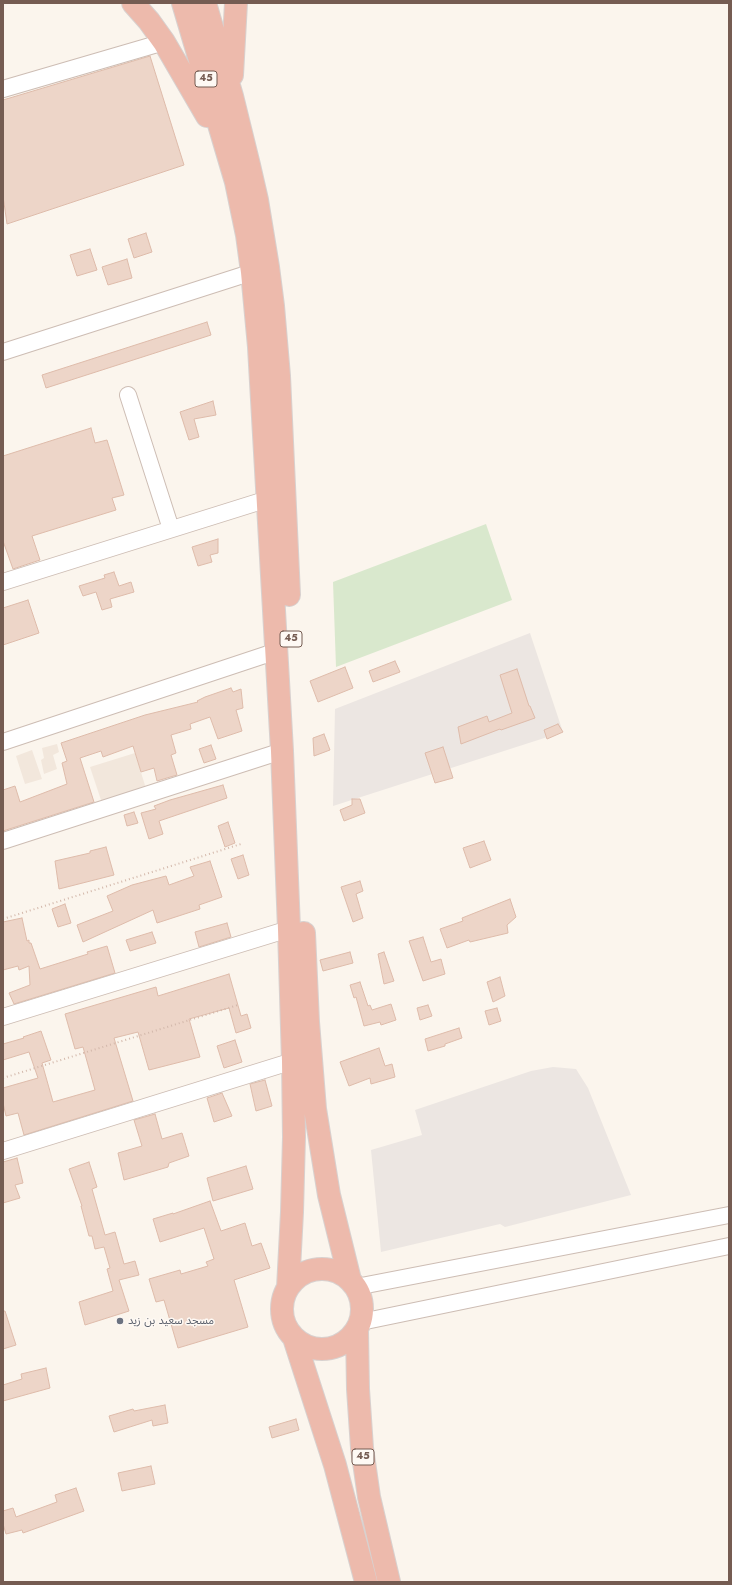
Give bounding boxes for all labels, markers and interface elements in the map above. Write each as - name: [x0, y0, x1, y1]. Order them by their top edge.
- road number: 45: [195, 71, 217, 87]
- road number: 45: [280, 631, 302, 647]
- place label: مسجد سعيد بن زيد: [128, 1314, 214, 1328]
- marker: مسجد سعيد بن زيد: [115, 1316, 125, 1326]
- road number: 45: [352, 1449, 374, 1465]

